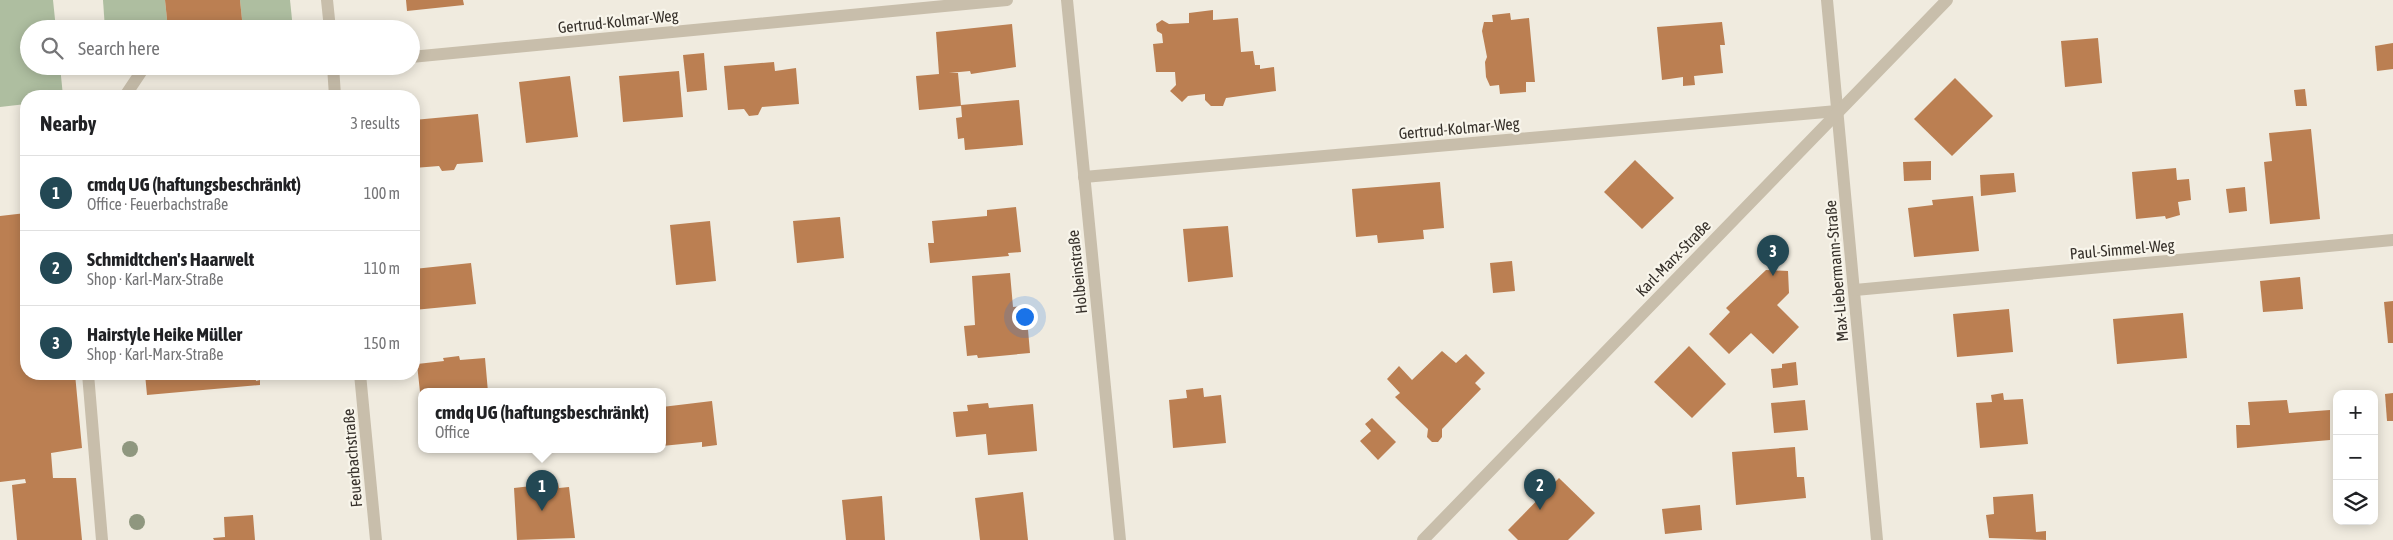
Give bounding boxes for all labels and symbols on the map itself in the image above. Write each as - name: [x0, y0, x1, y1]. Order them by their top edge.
- street label: Gertrud-Kolmar-Weg: [557, 6, 679, 37]
- street label: Gertrud-Kolmar-Weg: [1398, 114, 1520, 143]
- street label: Max-Liebermann-Straße: [1821, 200, 1851, 342]
- street label: Karl-Marx-Straße: [1632, 216, 1714, 300]
- street label: Holbeinstraße: [1064, 229, 1090, 315]
- pin: 3: [1757, 235, 1789, 276]
- street label: Paul-Simmel-Weg: [2069, 235, 2175, 264]
- your location: [1012, 304, 1038, 330]
- street label: Feuerbachstraße: [339, 408, 365, 508]
- pin: 2: [1524, 469, 1556, 510]
- pin: 1: [526, 470, 558, 511]

